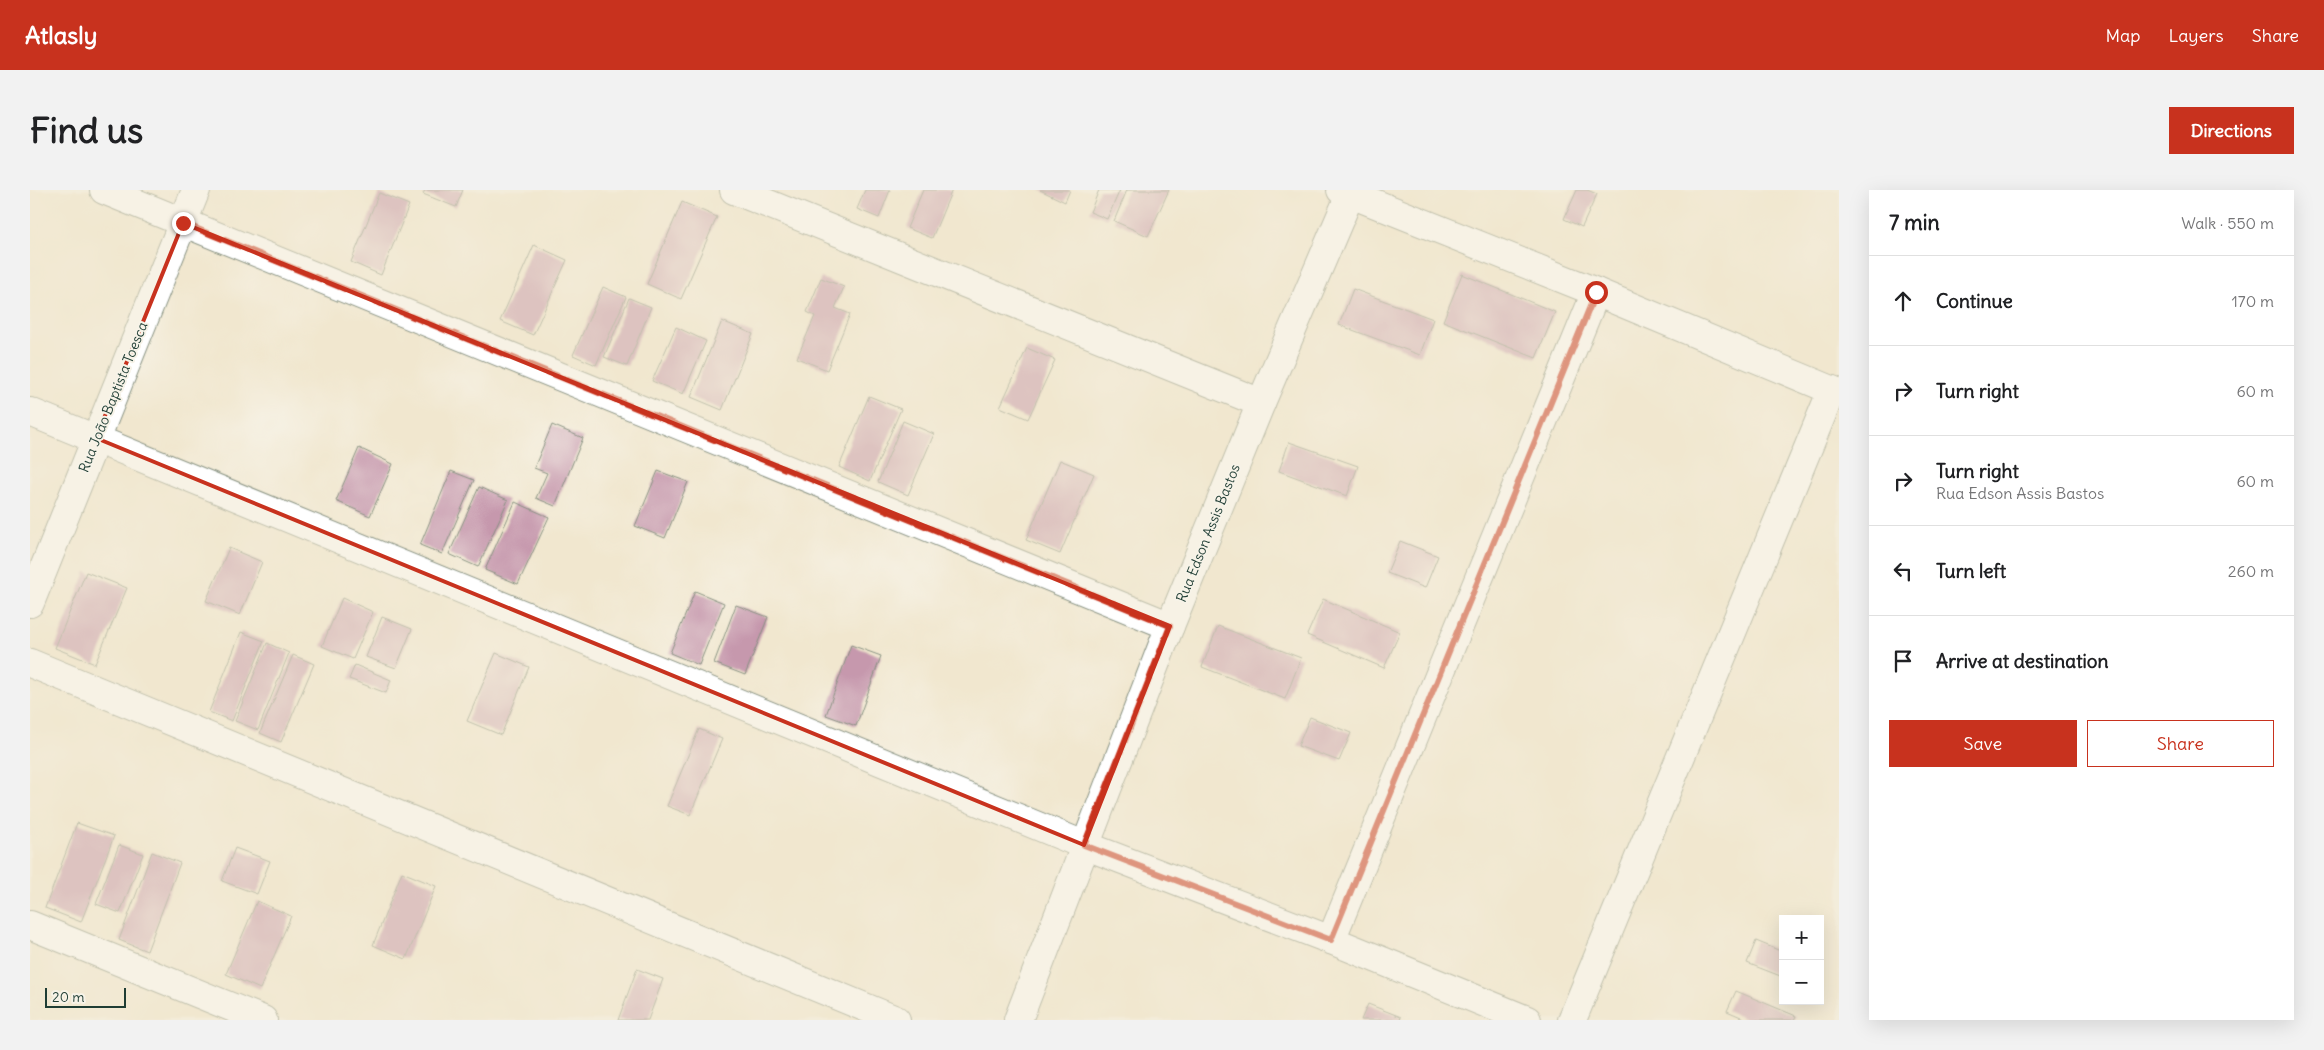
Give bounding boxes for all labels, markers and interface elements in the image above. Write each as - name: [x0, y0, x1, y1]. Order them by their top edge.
- text: Atlasly: [25, 20, 97, 50]
- text: Map: [2105, 24, 2140, 47]
- text: Layers: [2168, 24, 2224, 47]
- text: Share: [2252, 24, 2299, 47]
- button: Directions: [2169, 107, 2294, 154]
- text: Find us: [30, 108, 143, 152]
- text: 7 min: [1889, 209, 1940, 236]
- route end: [172, 212, 195, 235]
- text: Walk · 550 m: [2181, 213, 2274, 233]
- route start: [1585, 281, 1608, 304]
- icon: ahead: [1889, 287, 1917, 315]
- text: Continue: [1936, 289, 2013, 313]
- text: 170 m: [2231, 291, 2274, 311]
- street label: Rua João Baptista Toesca: [75, 319, 151, 475]
- icon: right: [1889, 377, 1917, 405]
- text: Turn right: [1936, 379, 2019, 403]
- text: 60 m: [2236, 381, 2274, 401]
- text: Turn right: [1936, 459, 2019, 483]
- street label: Rua Edson Assis Bastos: [1172, 461, 1244, 605]
- icon: right: [1889, 467, 1917, 495]
- text: 60 m: [2236, 471, 2274, 491]
- text: Rua Edson Assis Bastos: [1936, 483, 2104, 503]
- icon: left: [1889, 557, 1917, 585]
- text: Turn left: [1936, 559, 2006, 583]
- text: 260 m: [2228, 561, 2274, 581]
- icon: arrive: [1889, 647, 1917, 675]
- text: Arrive at destination: [1936, 649, 2109, 673]
- button: Save: [1889, 720, 2077, 767]
- button: Share: [2087, 720, 2274, 767]
- map controls: [1779, 915, 1824, 1005]
- button: +: [1779, 915, 1824, 960]
- button: −: [1779, 960, 1824, 1005]
- scale bar: [45, 985, 126, 1008]
- text: 20 m: [52, 988, 85, 1006]

